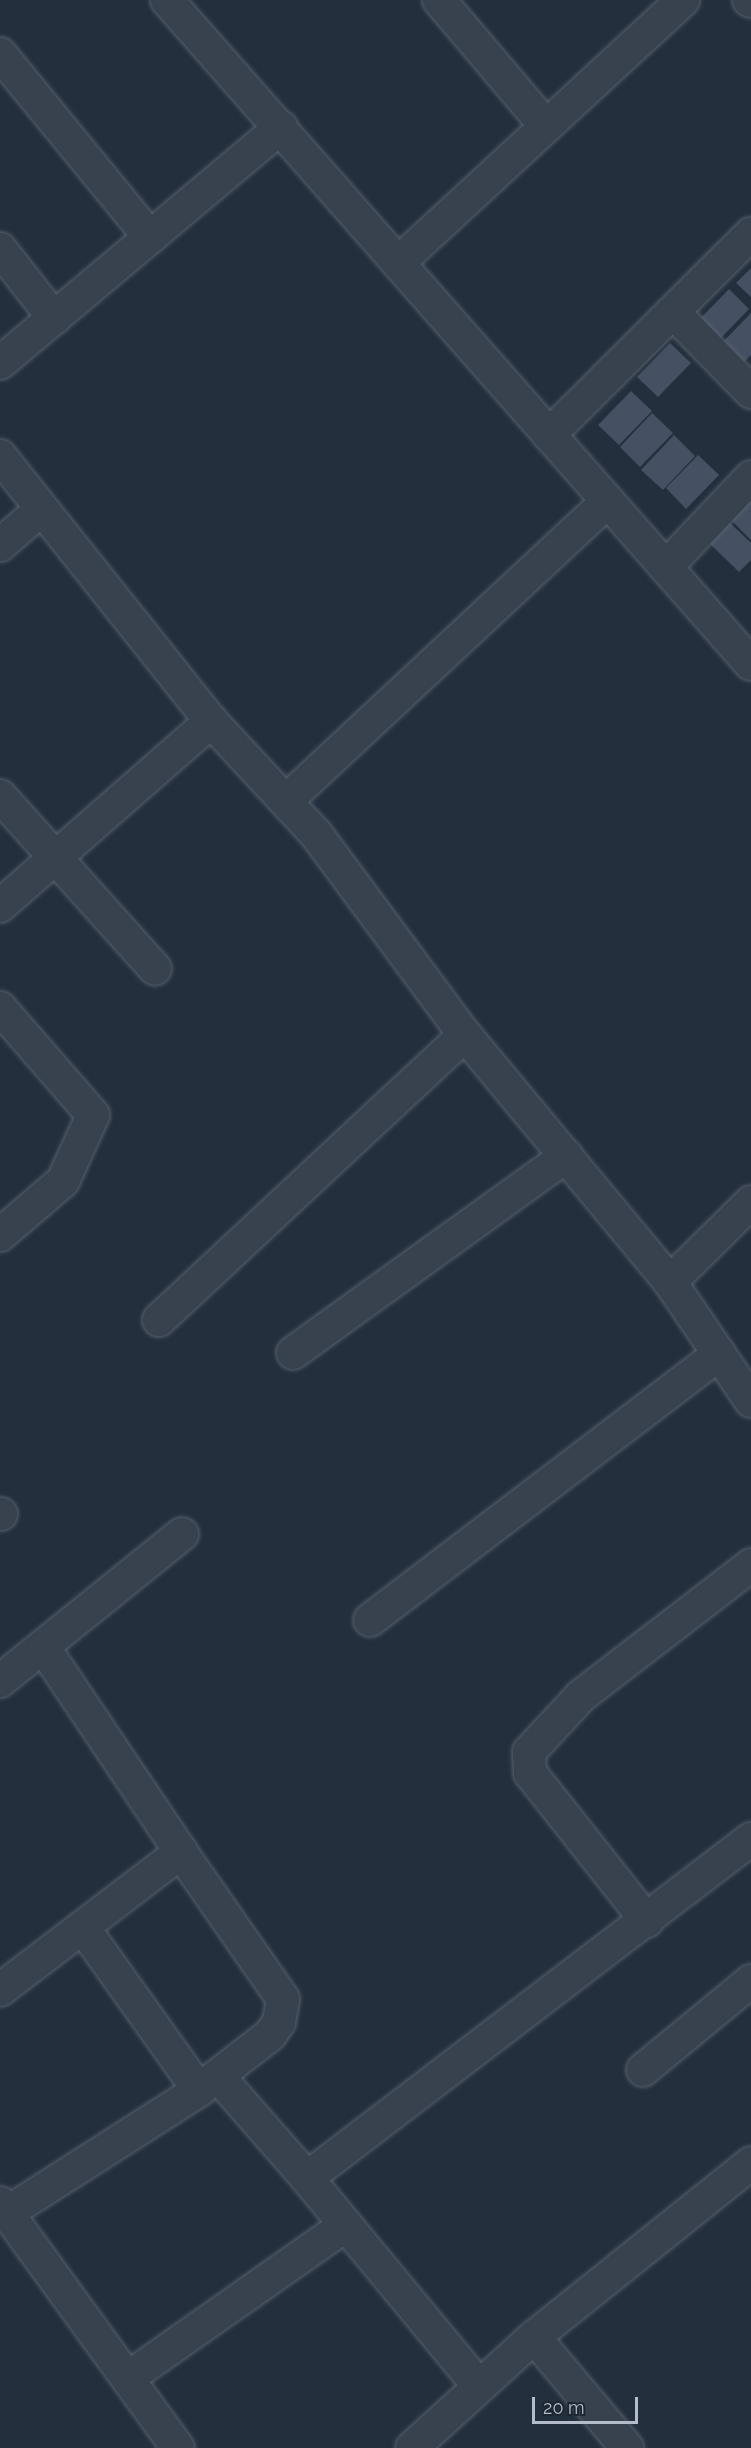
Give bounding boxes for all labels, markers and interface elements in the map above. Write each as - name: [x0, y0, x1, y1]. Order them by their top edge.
- scale bar: [535, 2385, 642, 2423]
- text: 20 m: [543, 2397, 585, 2418]

